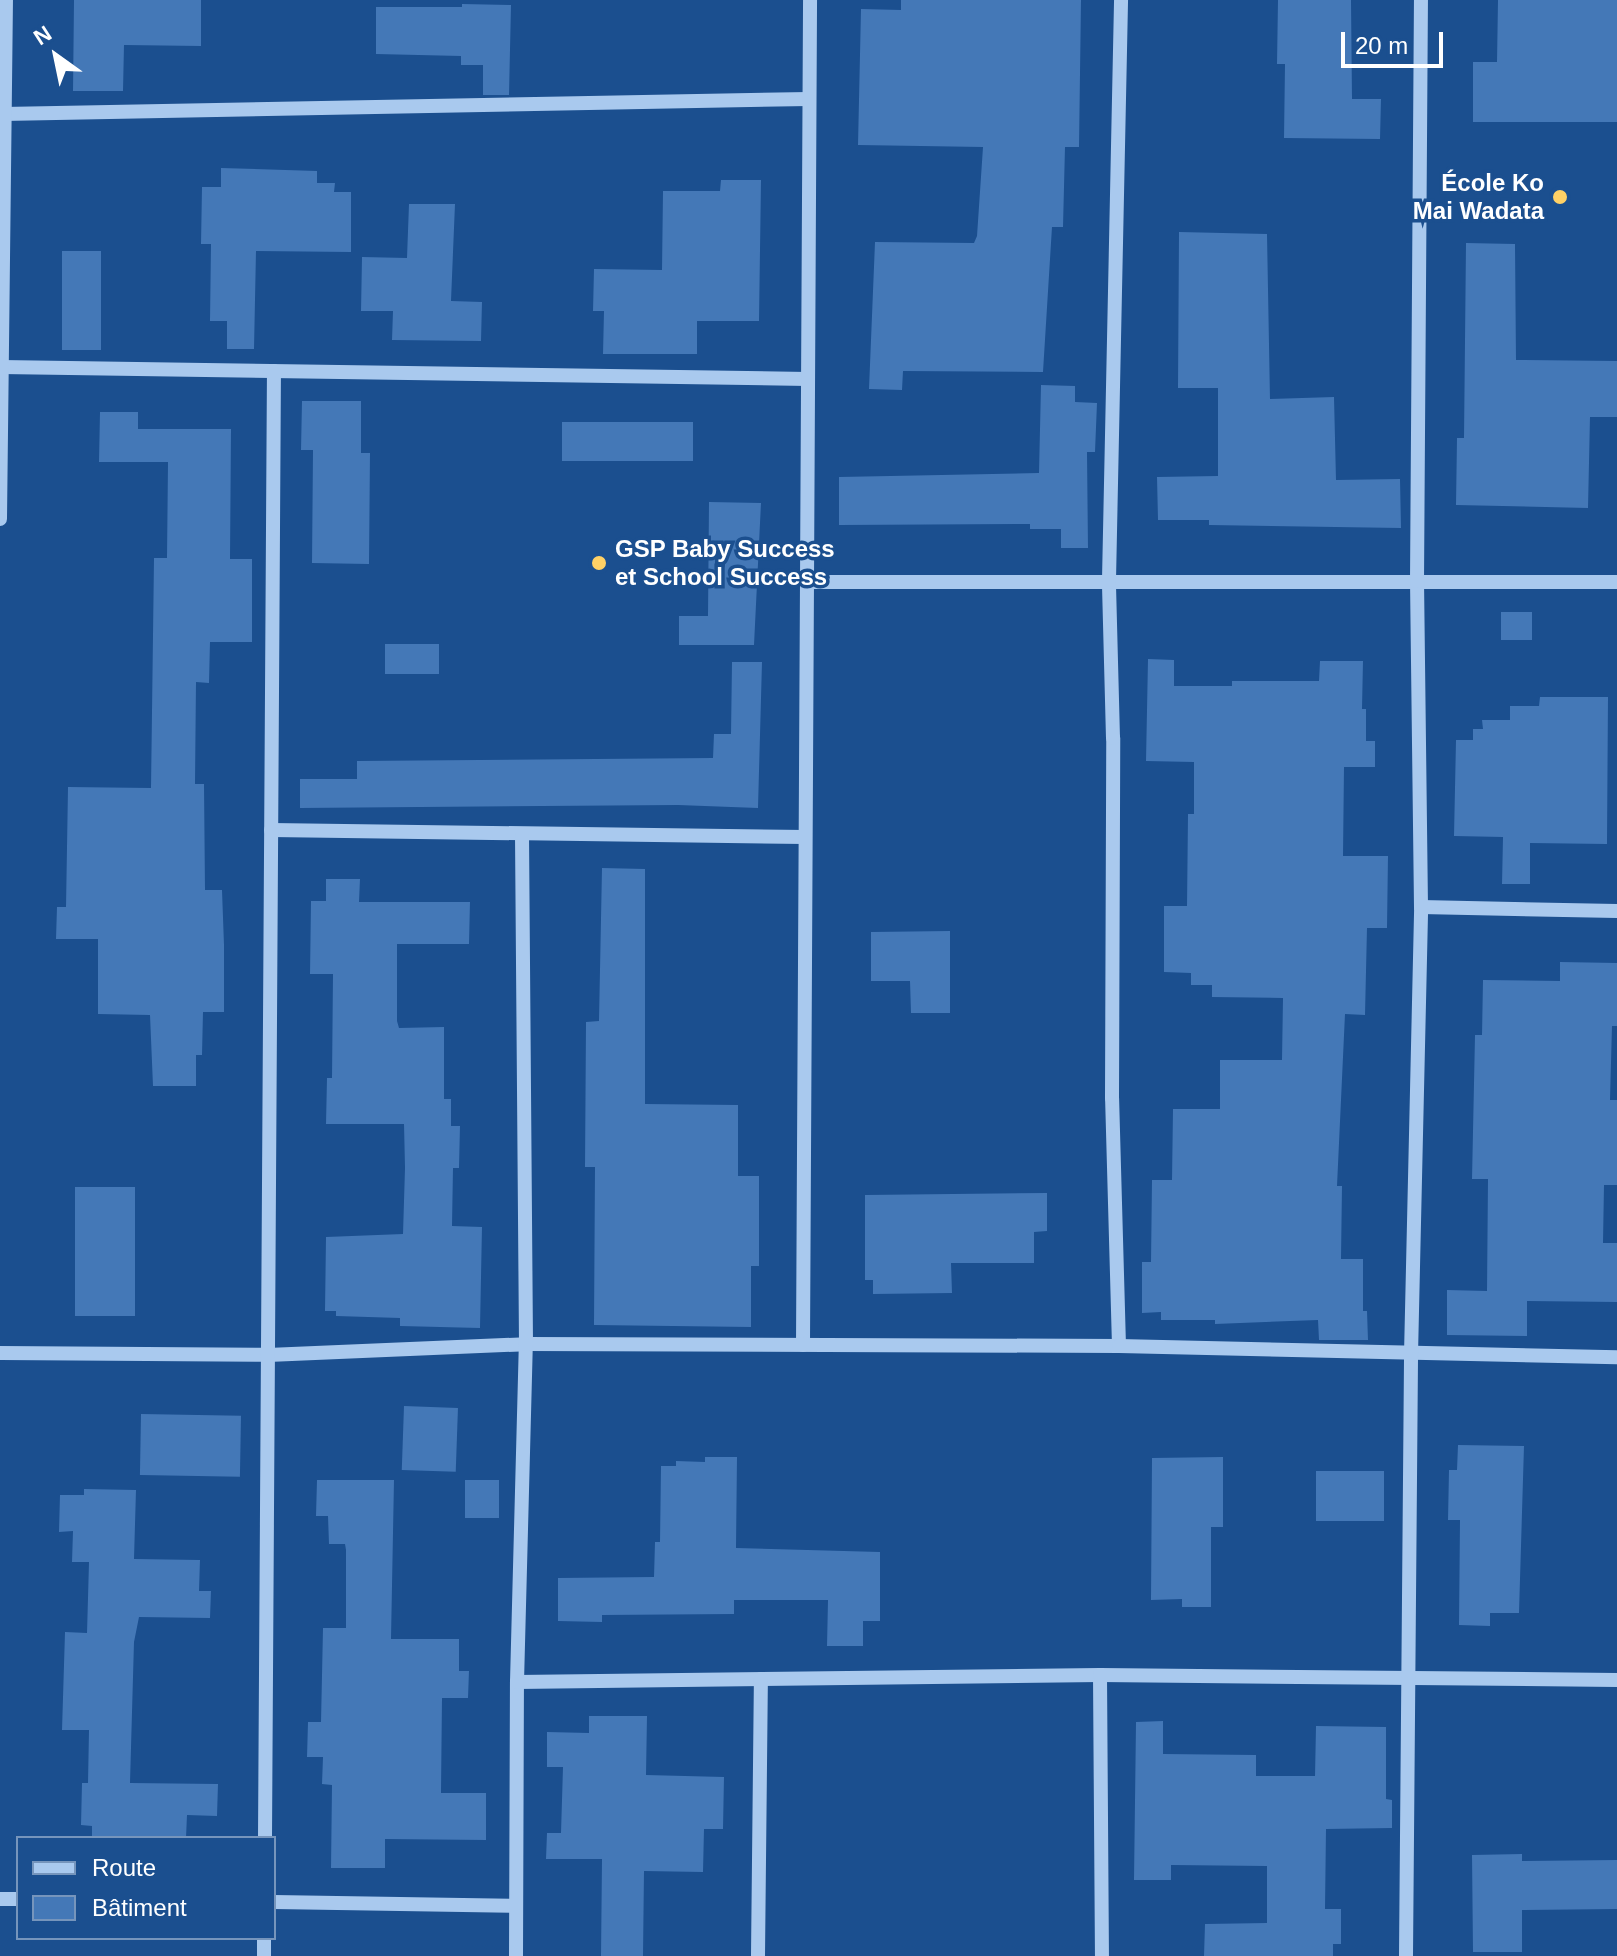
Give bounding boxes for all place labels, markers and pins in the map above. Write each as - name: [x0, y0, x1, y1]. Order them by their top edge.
- place label: École Ko Mai Wadata: [1413, 169, 1544, 225]
- marker: École Ko Mai Wadata: [1551, 188, 1569, 206]
- place label: GSP Baby Success et School Success: [615, 535, 835, 591]
- marker: GSP Baby Success et School Success: [590, 554, 608, 572]

